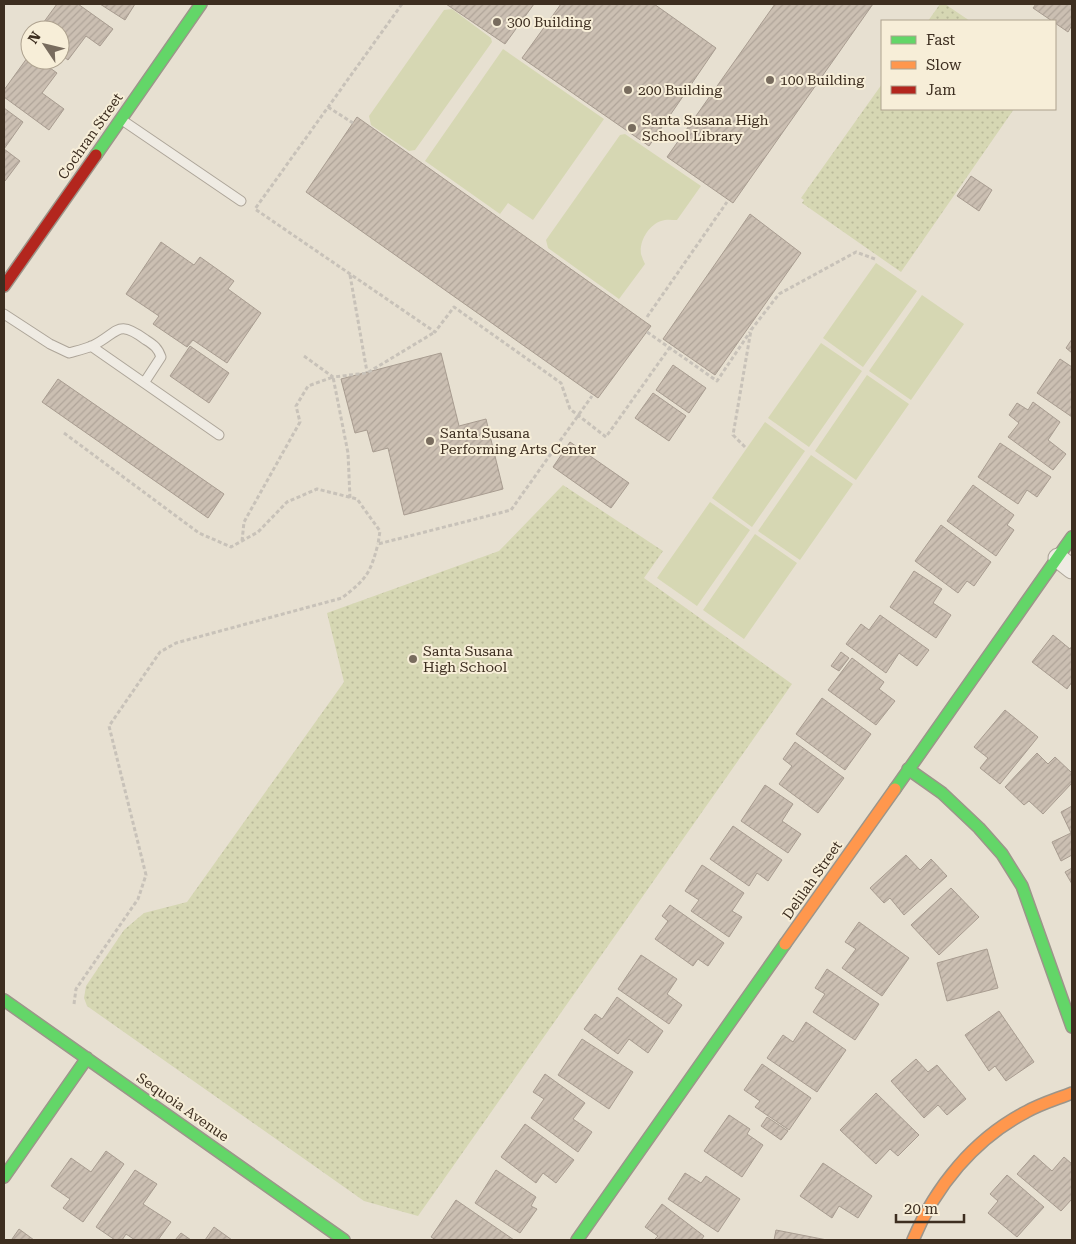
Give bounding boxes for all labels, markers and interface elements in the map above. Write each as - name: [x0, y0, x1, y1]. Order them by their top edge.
- place label: 300 Building: [507, 14, 591, 30]
- marker: 300 Building: [491, 16, 503, 28]
- north arrow: [20, 20, 70, 70]
- legend: [881, 20, 1056, 110]
- text: N: [25, 28, 44, 47]
- text: Fast: [926, 31, 956, 49]
- text: Slow: [926, 56, 962, 74]
- place label: 100 Building: [780, 72, 864, 88]
- marker: 100 Building: [764, 74, 776, 86]
- text: Jam: [926, 81, 956, 99]
- place label: 200 Building: [638, 82, 722, 98]
- marker: 200 Building: [622, 84, 634, 96]
- street label: Cochran Street: [54, 90, 126, 182]
- place label: Santa Susana High School Library: [642, 112, 769, 144]
- marker: Santa Susana High School Library: [626, 122, 638, 134]
- place label: Santa Susana Performing Arts Center: [440, 425, 596, 457]
- marker: Santa Susana Performing Arts Center: [424, 435, 436, 447]
- place label: Santa Susana High School: [423, 643, 513, 675]
- marker: Santa Susana High School: [407, 653, 419, 665]
- street label: Delilah Street: [779, 838, 845, 922]
- street label: Sequoia Avenue: [134, 1069, 232, 1145]
- scale bar: [896, 1192, 964, 1224]
- text: 20 m: [904, 1200, 939, 1218]

